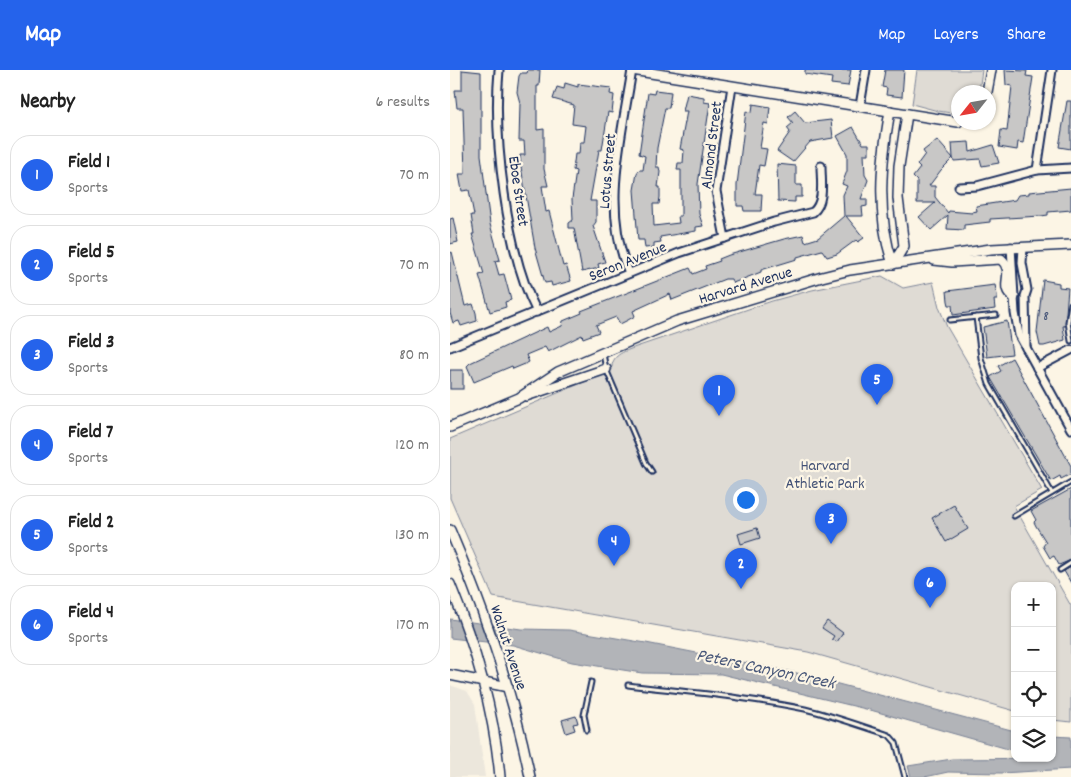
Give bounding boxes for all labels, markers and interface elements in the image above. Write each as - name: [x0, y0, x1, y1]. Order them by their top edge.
- text: Map: [25, 18, 61, 52]
- text: Map: [878, 23, 905, 48]
- text: Layers: [933, 23, 979, 48]
- text: Share: [1007, 23, 1046, 48]
- north arrow: [951, 85, 996, 130]
- text: Nearby: [20, 88, 75, 118]
- text: 6 results: [375, 91, 430, 114]
- street label: Almond Street: [696, 100, 729, 190]
- street label: Lotus Street: [594, 132, 623, 210]
- text: Field 1: [68, 150, 110, 177]
- street label: Eboe Street: [501, 155, 534, 228]
- text: 1: [35, 164, 39, 187]
- text: 70 m: [399, 164, 429, 187]
- text: Sports: [68, 177, 108, 200]
- street label: Seron Avenue: [586, 236, 670, 288]
- text: Field 5: [68, 240, 115, 267]
- text: 2: [34, 254, 41, 277]
- text: 70 m: [399, 254, 429, 277]
- street label: Harvard Avenue: [696, 261, 795, 312]
- text: Sports: [68, 267, 108, 290]
- house number: 8: [1043, 307, 1049, 327]
- text: Field 3: [68, 330, 115, 357]
- text: 3: [33, 344, 41, 367]
- text: 80 m: [399, 344, 429, 367]
- text: Sports: [68, 357, 108, 380]
- pin: 5: [861, 364, 893, 405]
- pin: 1: [703, 375, 735, 416]
- text: Field 7: [68, 420, 113, 447]
- text: 4: [34, 434, 40, 457]
- text: 120 m: [395, 434, 429, 457]
- text: Sports: [68, 447, 108, 470]
- park label: Harvard Athletic Park: [785, 455, 865, 496]
- your location: [733, 487, 759, 513]
- pin: 3: [815, 503, 847, 544]
- text: Field 2: [68, 510, 114, 537]
- text: 5: [33, 524, 41, 547]
- text: 130 m: [395, 524, 429, 547]
- pin: 4: [598, 525, 630, 566]
- text: Sports: [68, 537, 108, 560]
- pin: 2: [725, 548, 757, 589]
- pin: 6: [914, 567, 946, 608]
- map controls: [1011, 582, 1056, 762]
- button: +: [1011, 582, 1056, 627]
- text: Field 4: [68, 600, 114, 627]
- street label: Walnut Avenue: [483, 602, 532, 693]
- text: 6: [33, 614, 41, 637]
- text: 170 m: [396, 614, 429, 637]
- text: Sports: [68, 627, 108, 650]
- button: −: [1011, 627, 1056, 672]
- water label: Peters Canyon Creek: [694, 644, 839, 698]
- button: locate: [1011, 672, 1056, 717]
- button: layers: [1011, 717, 1056, 762]

